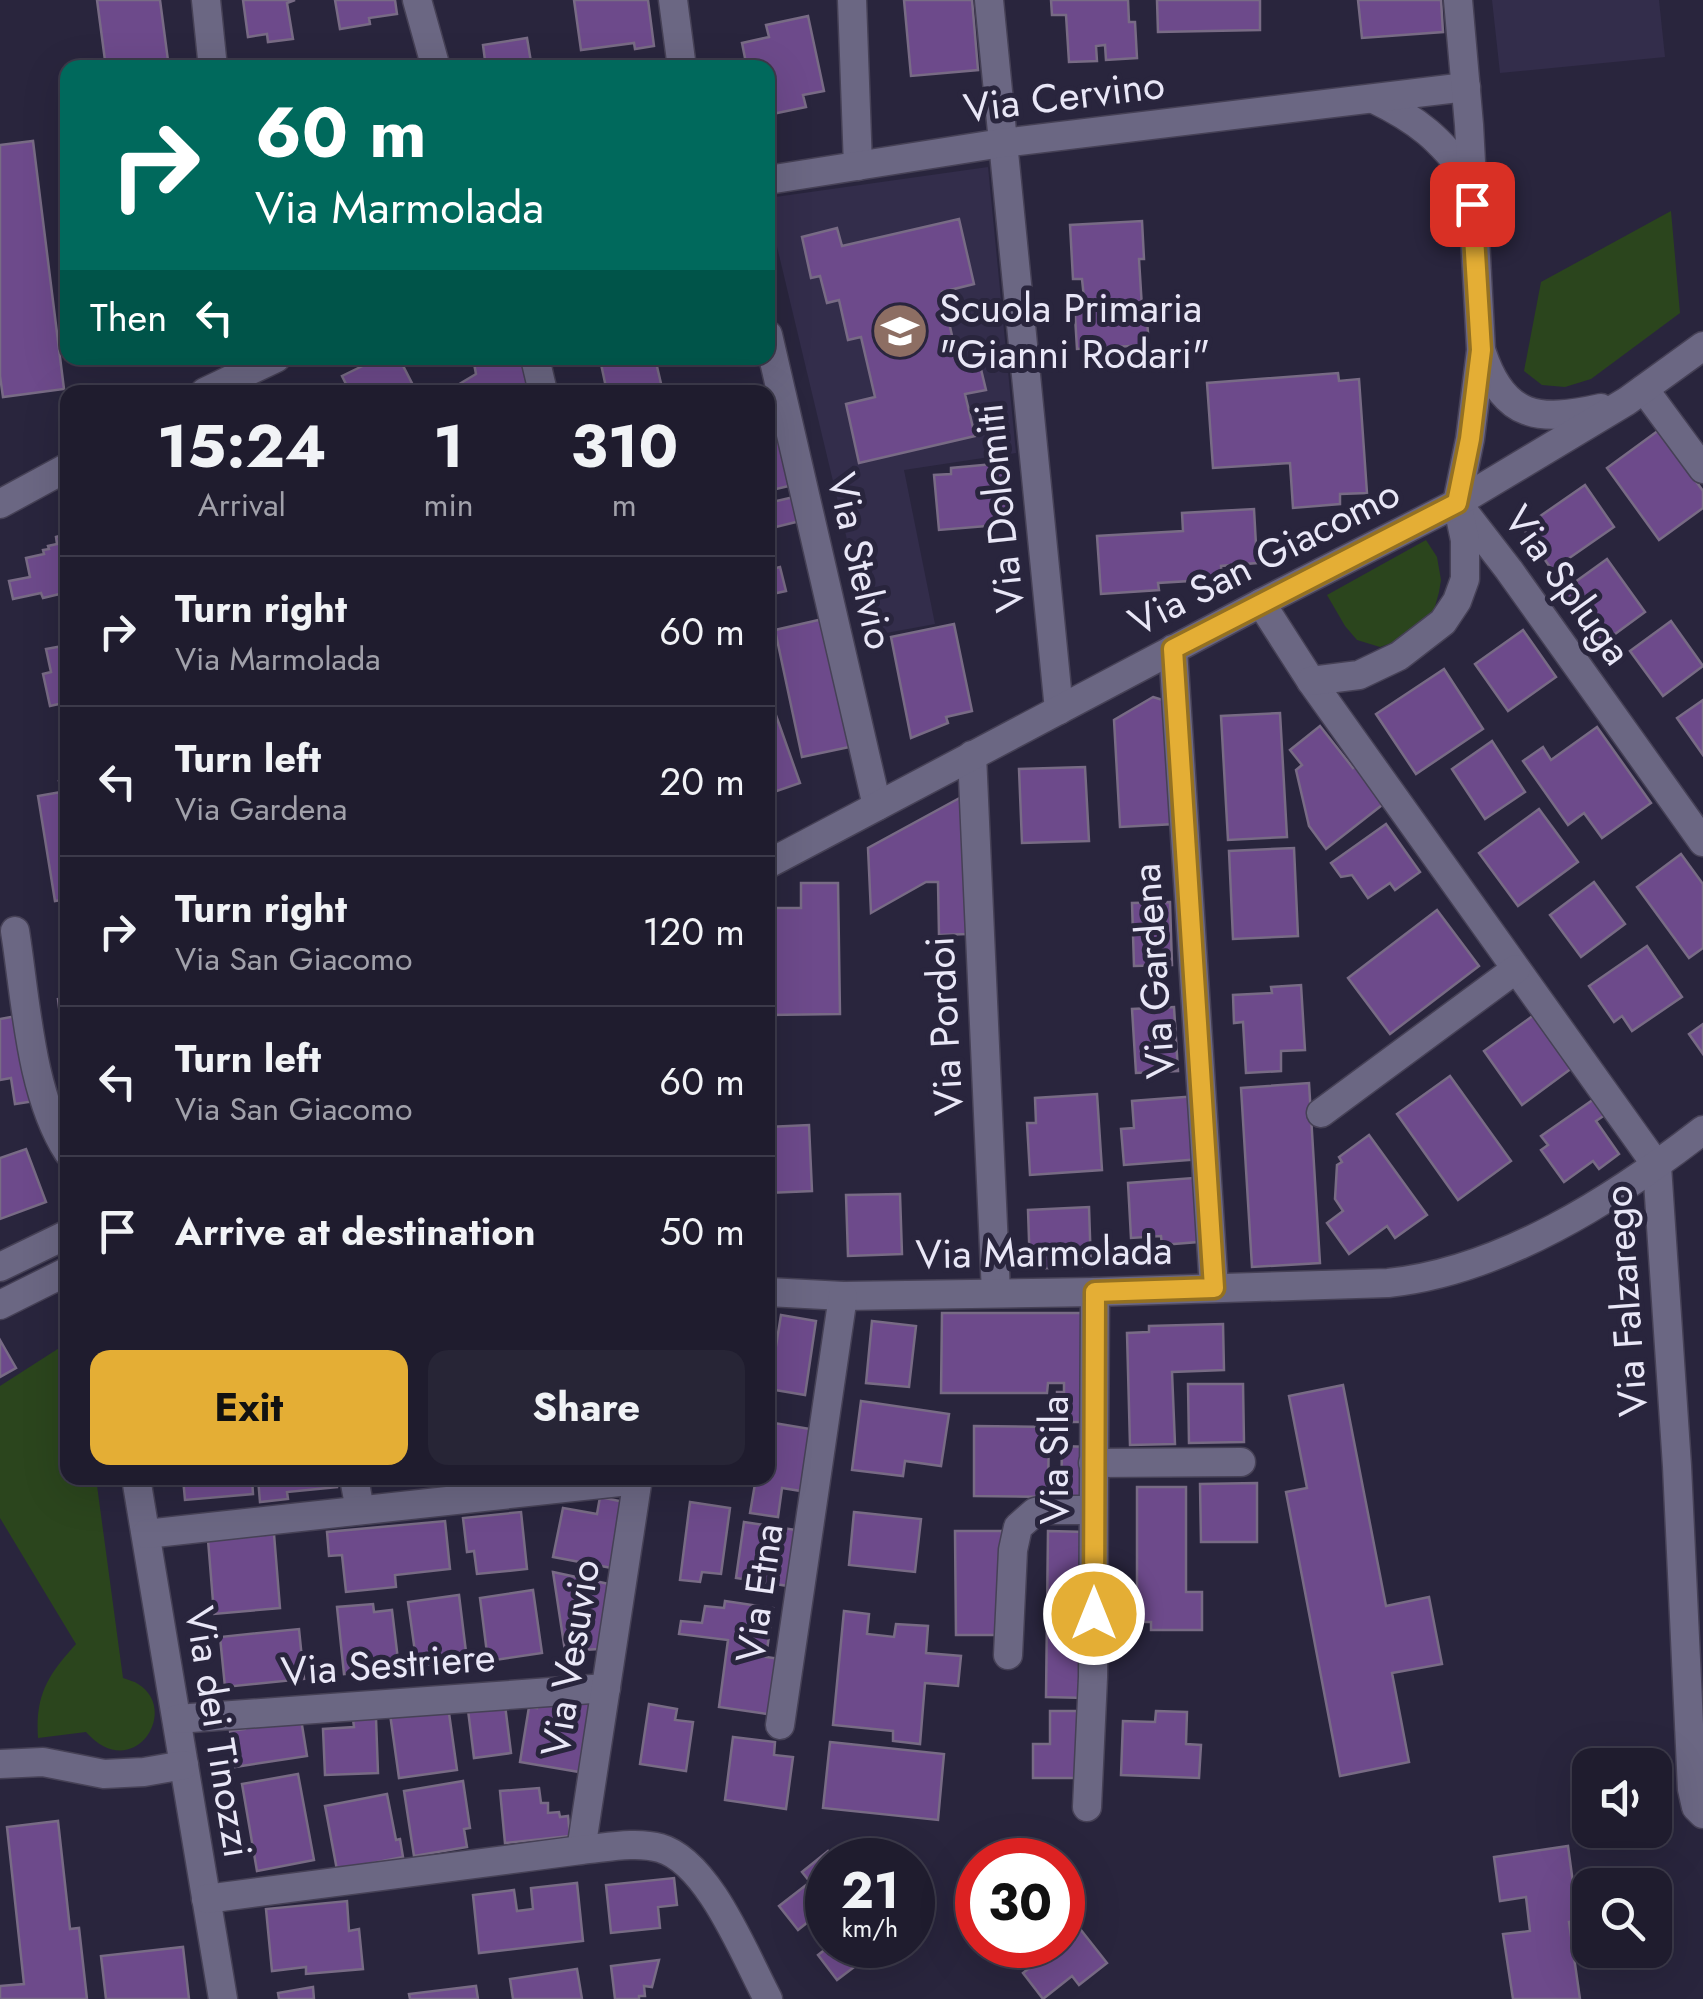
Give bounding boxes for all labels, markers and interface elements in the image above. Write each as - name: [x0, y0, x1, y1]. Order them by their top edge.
- street label: Via Cervino: [960, 55, 1168, 137]
- text: 60 m: [255, 82, 427, 183]
- icon: right: [90, 100, 220, 230]
- pin: [1430, 162, 1515, 247]
- text: Via Marmolada: [255, 175, 544, 240]
- icon: arrive: [1445, 177, 1500, 232]
- place label: Scuola Primaria "Gianni Rodari": [939, 279, 1210, 383]
- text: Then: [90, 290, 167, 345]
- icon: left: [187, 290, 242, 345]
- school or university icon: Scuola Primaria "Gianni Rodari": [870, 301, 930, 361]
- street label: Via Dolomiti: [959, 401, 1039, 615]
- text: 15:24: [157, 403, 327, 490]
- text: 1: [433, 403, 464, 490]
- text: 310: [571, 403, 678, 490]
- street label: Via San Giacomo: [1119, 464, 1409, 650]
- street label: Via Stelvio: [813, 467, 909, 655]
- text: Arrival: [198, 482, 286, 528]
- text: min: [424, 482, 474, 528]
- text: m: [612, 482, 637, 528]
- street label: Via Spluga: [1490, 493, 1646, 677]
- text: Turn right: [175, 581, 347, 636]
- icon: right: [90, 604, 145, 659]
- text: 60 m: [659, 604, 745, 659]
- text: Via Marmolada: [175, 636, 381, 682]
- text: Turn left: [175, 731, 321, 786]
- icon: left: [90, 754, 145, 809]
- text: 20 m: [660, 754, 745, 809]
- text: Via Gardena: [175, 786, 348, 832]
- street label: Via Gardena: [1117, 861, 1189, 1081]
- text: Turn right: [175, 881, 347, 936]
- icon: right: [90, 904, 145, 959]
- text: 120 m: [642, 904, 745, 959]
- street label: Via Pordoi: [910, 935, 978, 1117]
- text: Via San Giacomo: [175, 936, 412, 982]
- text: Turn left: [175, 1031, 321, 1086]
- icon: left: [90, 1054, 145, 1109]
- text: 60 m: [659, 1054, 745, 1109]
- text: Via San Giacomo: [175, 1086, 412, 1132]
- street label: Via Falzarego: [1588, 1184, 1662, 1418]
- icon: arrive: [90, 1204, 145, 1259]
- text: Arrive at destination: [175, 1204, 536, 1259]
- text: 50 m: [660, 1204, 745, 1259]
- street label: Via Marmolada: [915, 1221, 1173, 1283]
- button: Exit: [90, 1350, 408, 1465]
- button: Share: [428, 1350, 745, 1465]
- street label: Via Sila: [1025, 1396, 1083, 1524]
- street label: Via Etna: [721, 1520, 797, 1666]
- street label: Via Vesuvio: [526, 1555, 614, 1761]
- position arrow: [1042, 1562, 1146, 1666]
- street label: Via dei Tinozzi: [171, 1602, 267, 1862]
- street label: Via Sestriere: [279, 1628, 497, 1700]
- map controls: [1572, 1748, 1672, 1968]
- button: sound: [1572, 1748, 1672, 1848]
- speed limit sign: 30: [955, 1838, 1085, 1968]
- text: 21: [841, 1854, 899, 1927]
- button: search: [1572, 1868, 1672, 1968]
- text: km/h: [842, 1910, 898, 1946]

